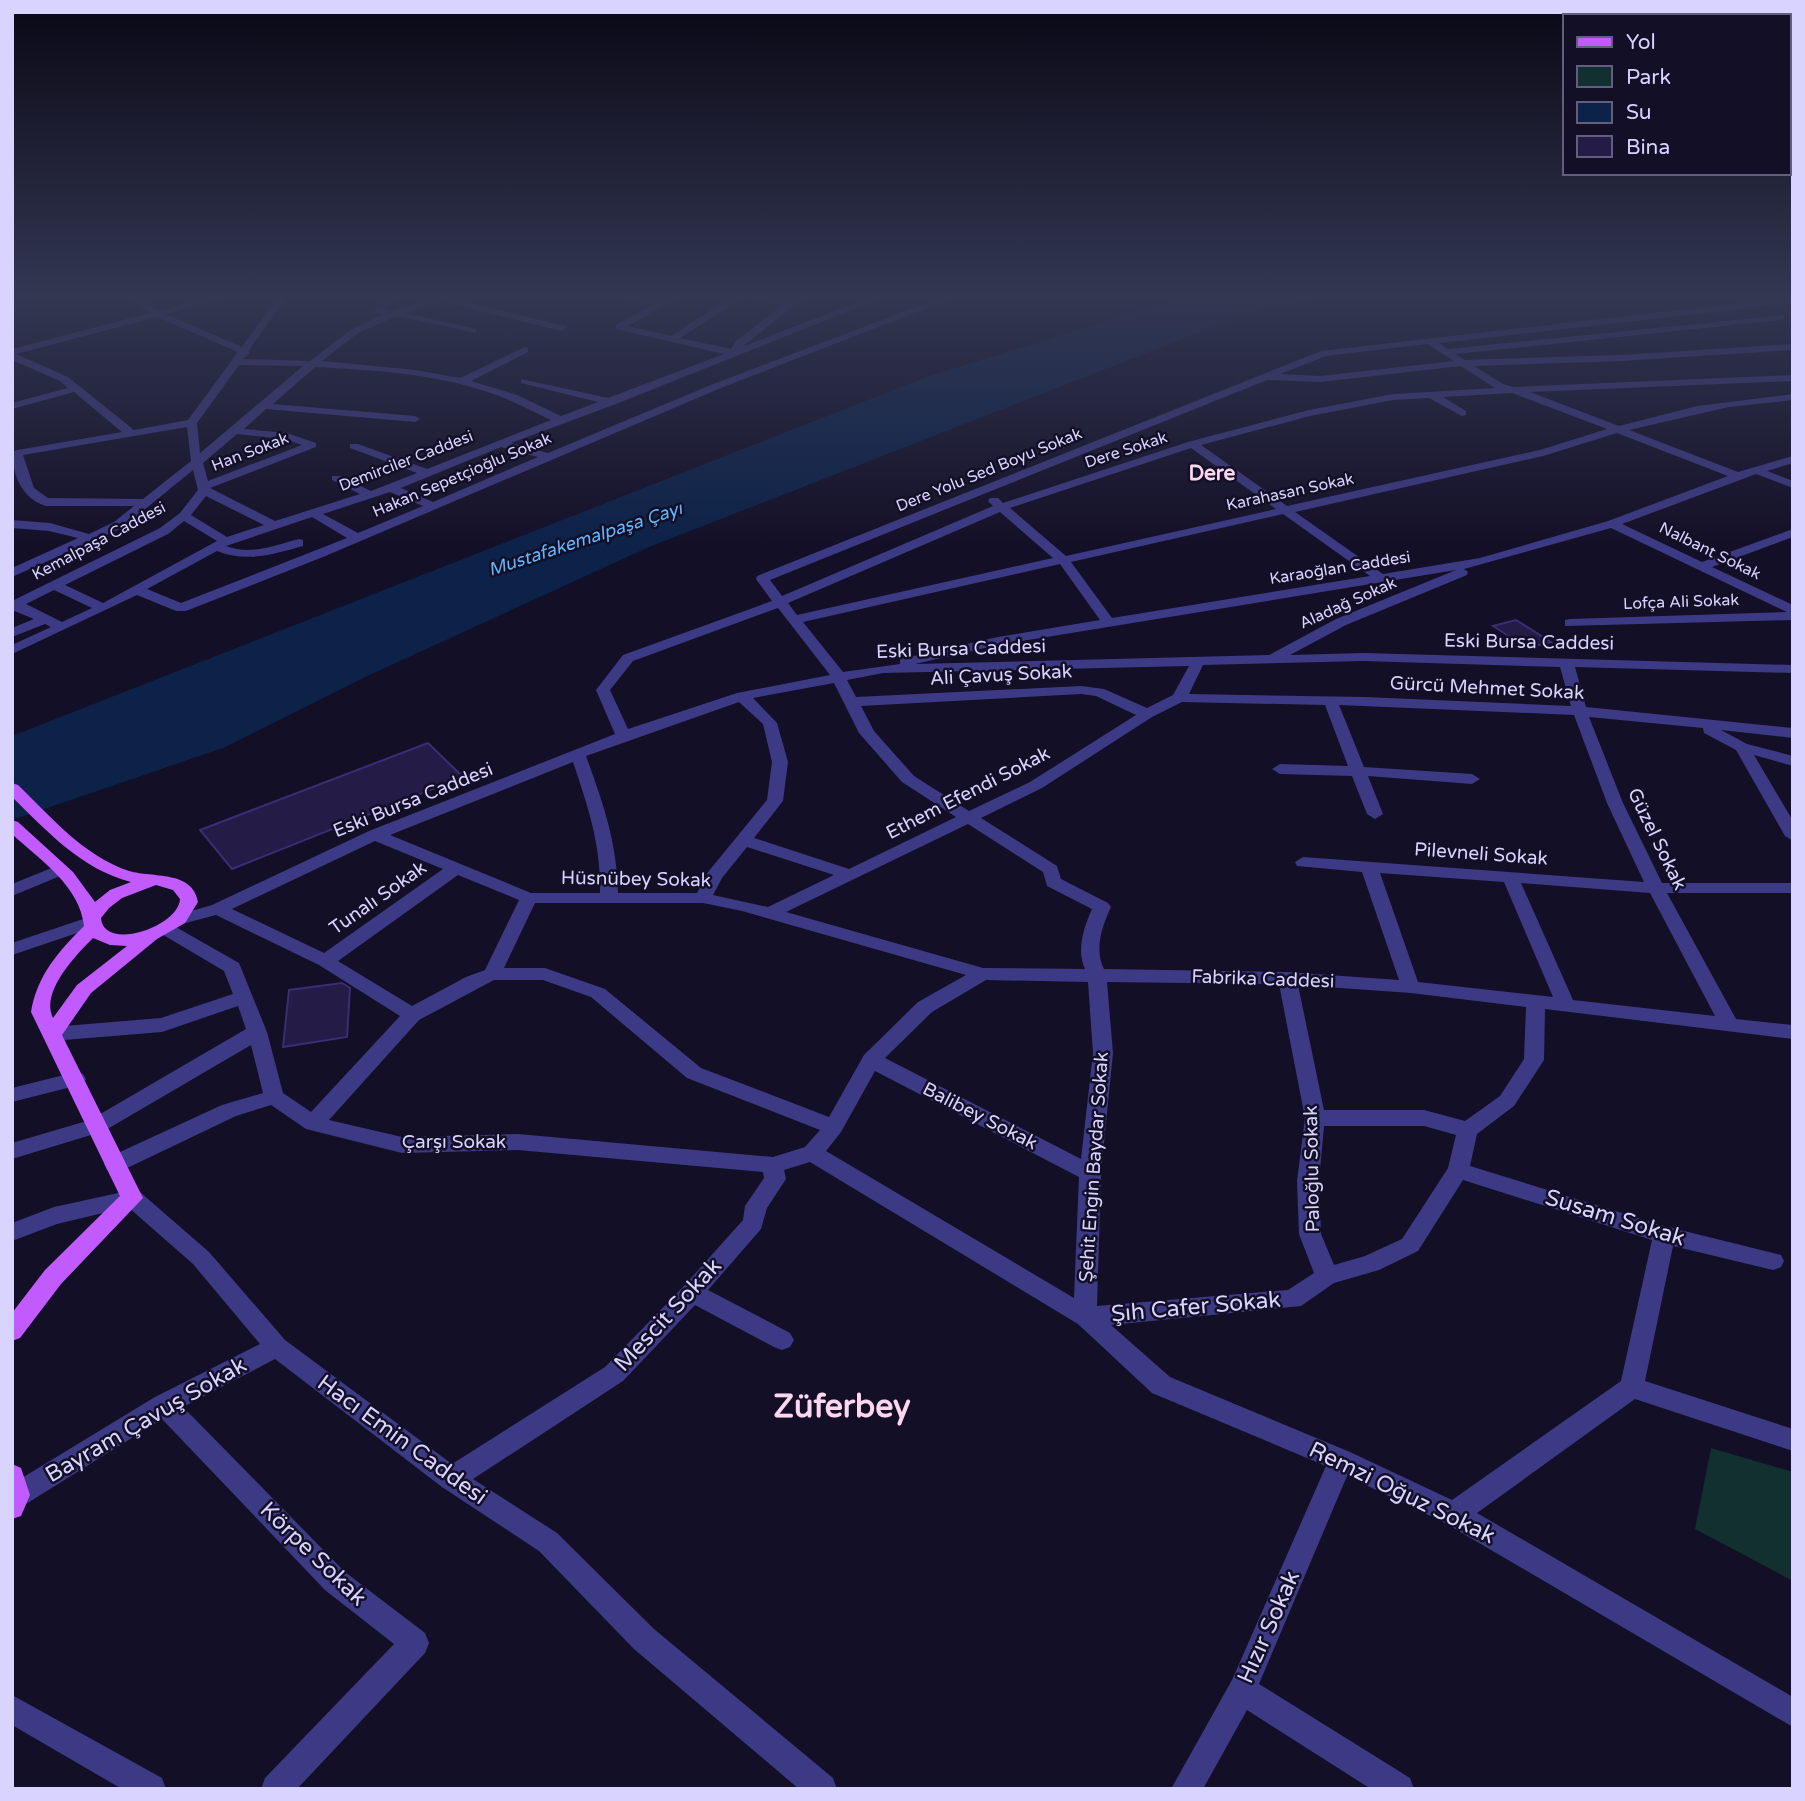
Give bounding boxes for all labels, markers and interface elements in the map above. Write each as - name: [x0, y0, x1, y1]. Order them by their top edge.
- legend: [1563, 14, 1791, 175]
- text: Yol: [1626, 30, 1656, 55]
- text: Park: [1626, 65, 1671, 90]
- text: Su: [1626, 100, 1652, 125]
- text: Bina: [1626, 135, 1670, 160]
- street label: Dere Yolu Sed Boyu Sokak: [893, 423, 1085, 516]
- street label: Demirciler Caddesi: [336, 426, 476, 496]
- street label: Dere Sokak: [1082, 427, 1170, 473]
- street label: Han Sokak: [209, 428, 292, 476]
- street label: Hakan Sepetçioğlu Sokak: [369, 428, 555, 522]
- district label: Dere: [1189, 461, 1236, 486]
- street label: Karahasan Sokak: [1224, 469, 1356, 515]
- street label: Kemalpaşa Caddesi: [29, 497, 169, 585]
- water label: Mustafakemalpaşa Çayı: [485, 497, 686, 581]
- street label: Nalbant Sokak: [1656, 518, 1764, 584]
- street label: Karaoğlan Caddesi: [1268, 547, 1412, 589]
- street label: Aladağ Sokak: [1296, 573, 1400, 633]
- street label: Lofça Ali Sokak: [1623, 590, 1740, 614]
- street label: Eski Bursa Caddesi: [1444, 630, 1614, 654]
- street label: Eski Bursa Caddesi: [876, 635, 1046, 663]
- street label: Ali Çavuş Sokak: [929, 660, 1073, 690]
- street label: Gürcü Mehmet Sokak: [1389, 672, 1585, 704]
- street label: Ethem Efendi Sokak: [882, 742, 1054, 844]
- street label: Eski Bursa Caddesi: [330, 758, 496, 842]
- street label: Güzel Sokak: [1623, 785, 1691, 893]
- street label: Pilevneli Sokak: [1413, 838, 1549, 870]
- street label: Tunalı Sokak: [325, 857, 431, 939]
- street label: Hüsnübey Sokak: [561, 867, 711, 891]
- street label: Fabrika Caddesi: [1191, 966, 1335, 992]
- street label: Şehit Engin Baydar Sokak: [1075, 1051, 1113, 1283]
- street label: Balibey Sokak: [919, 1078, 1041, 1154]
- street label: Paloğlu Sokak: [1300, 1105, 1324, 1233]
- street label: Çarşı Sokak: [402, 1131, 506, 1153]
- street label: Susam Sokak: [1542, 1183, 1688, 1253]
- street label: Mescit Sokak: [608, 1253, 728, 1377]
- street label: Şıh Cafer Sokak: [1110, 1286, 1282, 1328]
- street label: Bayram Çavuş Sokak: [40, 1351, 252, 1489]
- street label: Hacı Emin Caddesi: [312, 1369, 492, 1511]
- district label: Züferbey: [774, 1388, 910, 1426]
- street label: Remzi Oğuz Sokak: [1304, 1436, 1500, 1550]
- street label: Körpe Sokak: [254, 1496, 372, 1612]
- street label: Hızır Sokak: [1232, 1566, 1306, 1688]

